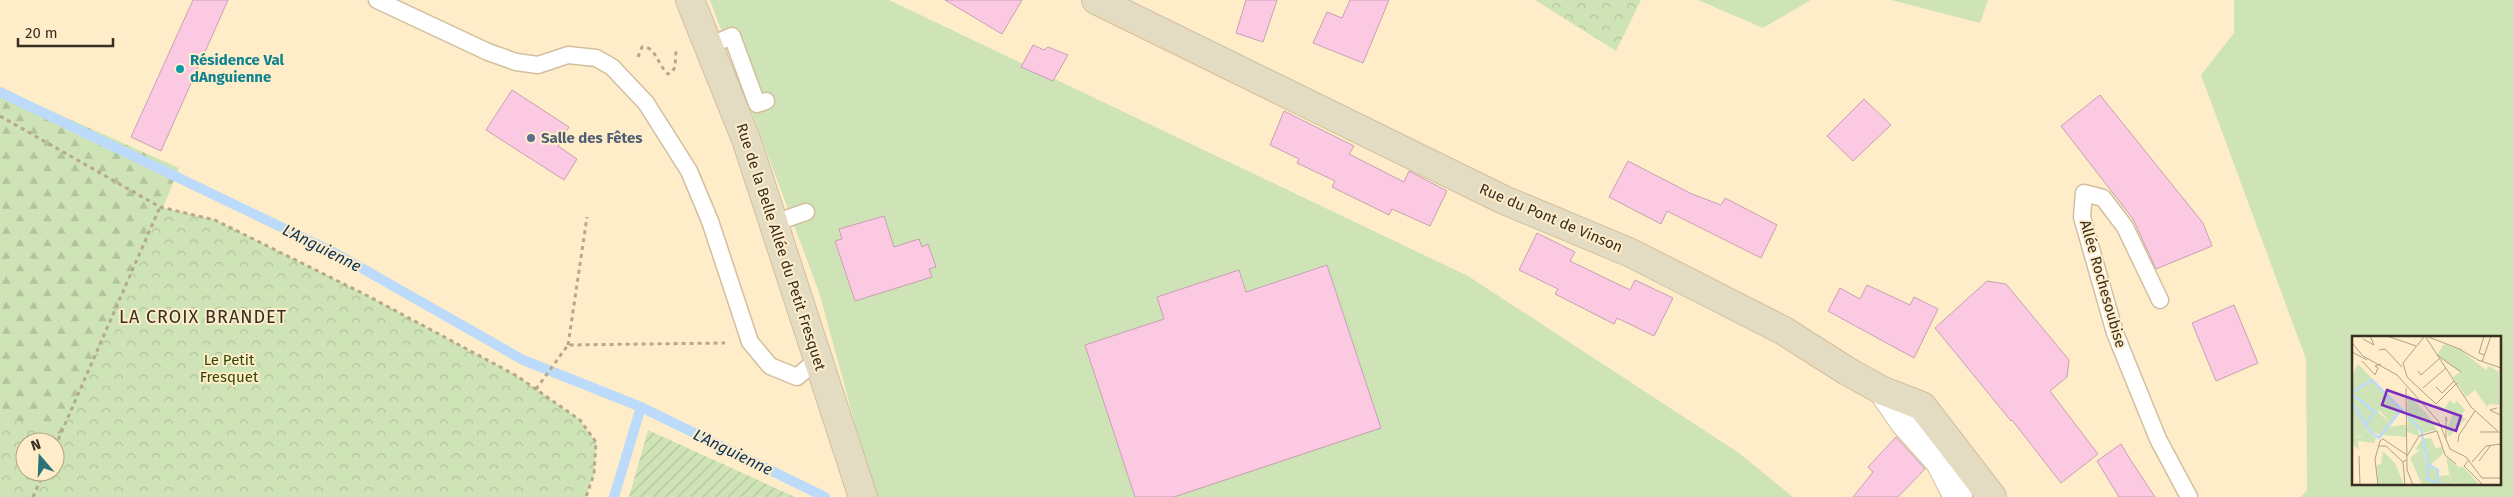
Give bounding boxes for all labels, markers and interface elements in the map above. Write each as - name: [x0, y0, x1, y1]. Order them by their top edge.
- scale bar: [18, 15, 112, 47]
- text: 20 m: [25, 24, 58, 42]
- place label: Résidence Val dAnguienne: [190, 51, 284, 86]
- marker: Résidence Val dAnguienne: [174, 63, 186, 75]
- street label: Rue de la Belle Allée du Petit Fresquet: [732, 121, 830, 374]
- place label: Salle des Fêtes: [541, 129, 643, 147]
- marker: Salle des Fêtes: [525, 132, 537, 144]
- street label: Rue du Pont de Vinson: [1477, 180, 1625, 256]
- street label: Allée Rochesoubise: [2076, 218, 2130, 350]
- water label: L'Anguienne: [280, 220, 364, 276]
- district label: LA CROIX BRANDET: [119, 306, 287, 328]
- inset map: [2352, 336, 2500, 484]
- park label: Le Petit Fresquet: [200, 351, 259, 386]
- water label: L'Anguienne: [690, 425, 776, 479]
- north arrow: [15, 432, 65, 482]
- text: N: [29, 436, 43, 455]

